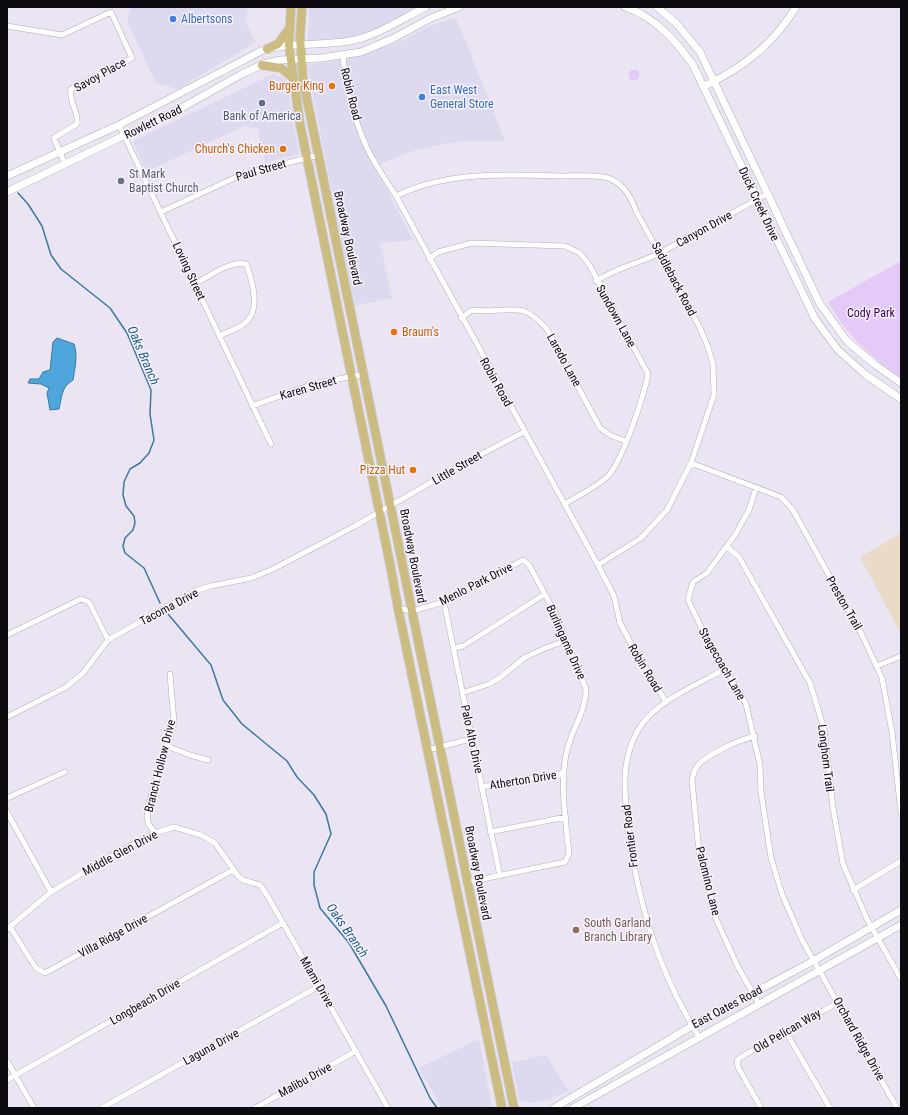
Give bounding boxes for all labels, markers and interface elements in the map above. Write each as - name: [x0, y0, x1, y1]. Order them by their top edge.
- place label: Albertsons: [181, 12, 233, 26]
- marker: Albertsons: [168, 14, 178, 24]
- street label: Savoy Place: [72, 55, 129, 95]
- street label: Robin Road: [338, 66, 364, 122]
- place label: Burger King: [269, 79, 324, 93]
- marker: Burger King: [327, 81, 337, 91]
- place label: East West General Store: [430, 83, 494, 111]
- marker: East West General Store: [417, 92, 427, 102]
- marker: Bank of America: [257, 98, 267, 108]
- street label: Rowlett Road: [122, 102, 184, 142]
- place label: Bank of America: [223, 109, 301, 123]
- place label: Church's Chicken: [195, 142, 275, 156]
- marker: Church's Chicken: [278, 144, 288, 154]
- street label: Paul Street: [234, 156, 288, 184]
- street label: Duck Creek Drive: [736, 165, 782, 244]
- place label: St Mark Baptist Church: [129, 167, 199, 195]
- marker: St Mark Baptist Church: [116, 176, 126, 186]
- street label: Broadway Boulevard: [331, 190, 365, 286]
- street label: Canyon Drive: [674, 208, 735, 250]
- street label: Loving Street: [170, 240, 209, 303]
- street label: Saddleback Road: [649, 240, 699, 318]
- street label: Sundown Lane: [593, 282, 639, 350]
- park label: Cody Park: [847, 306, 896, 320]
- water label: Oaks Branch: [124, 323, 163, 387]
- place label: Braum's: [402, 325, 439, 339]
- marker: Braum's: [389, 327, 399, 337]
- street label: Laredo Lane: [544, 331, 584, 389]
- street label: Robin Road: [477, 355, 515, 409]
- street label: Karen Street: [278, 373, 338, 403]
- street label: Little Street: [430, 448, 485, 488]
- place label: Pizza Hut: [360, 463, 405, 477]
- marker: Pizza Hut: [408, 465, 418, 475]
- street label: Broadway Boulevard: [397, 508, 429, 604]
- street label: Menlo Park Drive: [437, 559, 515, 608]
- street label: Preston Trail: [823, 574, 865, 632]
- street label: Tacoma Drive: [137, 586, 201, 628]
- street label: Burlingame Drive: [543, 602, 589, 682]
- street label: Stagecoach Lane: [696, 625, 749, 703]
- street label: Robin Road: [625, 641, 665, 695]
- street label: Palo Alto Drive: [458, 703, 486, 775]
- street label: Branch Hollow Drive: [142, 718, 178, 814]
- street label: Longhorn Trail: [815, 724, 837, 792]
- street label: Atherton Drive: [488, 768, 558, 792]
- street label: Frontier Road: [619, 804, 641, 868]
- street label: Broadway Boulevard: [462, 825, 494, 921]
- street label: Middle Glen Drive: [80, 827, 160, 879]
- street label: Palomino Lane: [693, 845, 723, 917]
- water label: Oaks Branch: [324, 900, 372, 960]
- street label: Villa Ridge Drive: [76, 911, 150, 961]
- place label: South Garland Branch Library: [584, 916, 652, 944]
- marker: South Garland Branch Library: [571, 925, 581, 935]
- street label: Miami Drive: [297, 954, 337, 1010]
- street label: Longbeach Drive: [107, 976, 183, 1028]
- street label: East Oates Road: [689, 983, 765, 1031]
- street label: Orchard Ridge Drive: [830, 995, 888, 1084]
- street label: Old Pelican Way: [751, 1006, 823, 1056]
- street label: Laguna Drive: [181, 1026, 242, 1068]
- street label: Malibu Drive: [276, 1059, 334, 1100]

